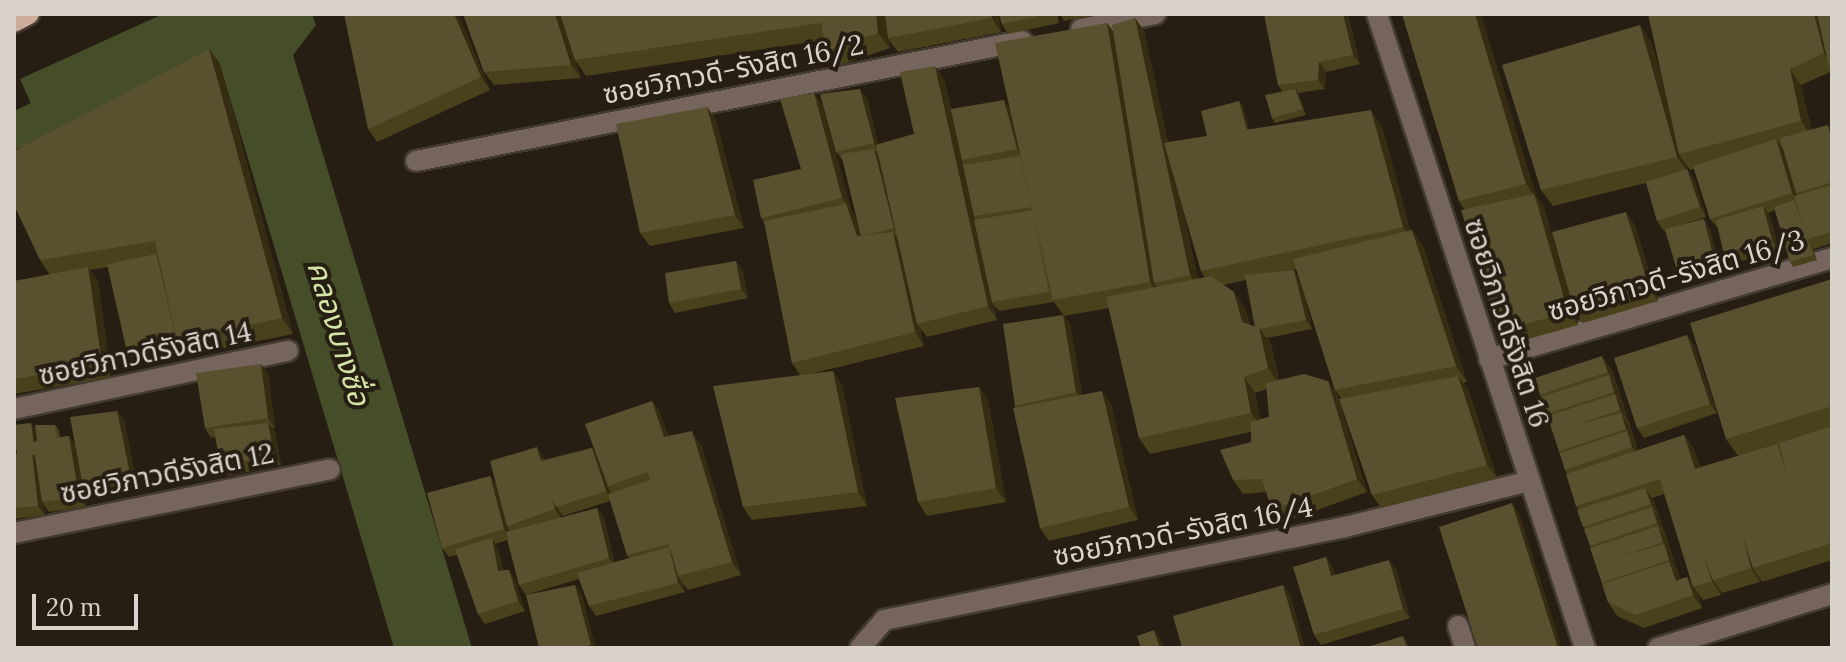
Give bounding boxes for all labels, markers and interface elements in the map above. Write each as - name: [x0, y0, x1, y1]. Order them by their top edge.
- street label: ซอยวิภาวดี-รังสิต 16/2: [600, 27, 866, 111]
- street label: ซอยวิภาวดีรังสิต 16: [1457, 214, 1557, 432]
- street label: ซอยวิภาวดี-รังสิต 16/3: [1544, 222, 1808, 328]
- water label: คลองบางซื่อ: [300, 256, 378, 410]
- street label: ซอยวิภาวดีรังสิต 14: [36, 314, 254, 392]
- street label: ซอยวิภาวดีรังสิต 12: [58, 436, 276, 510]
- street label: ซอยวิภาวดี-รังสิต 16/4: [1050, 489, 1316, 573]
- scale bar: [36, 578, 142, 628]
- text: 20 m: [46, 592, 102, 623]

